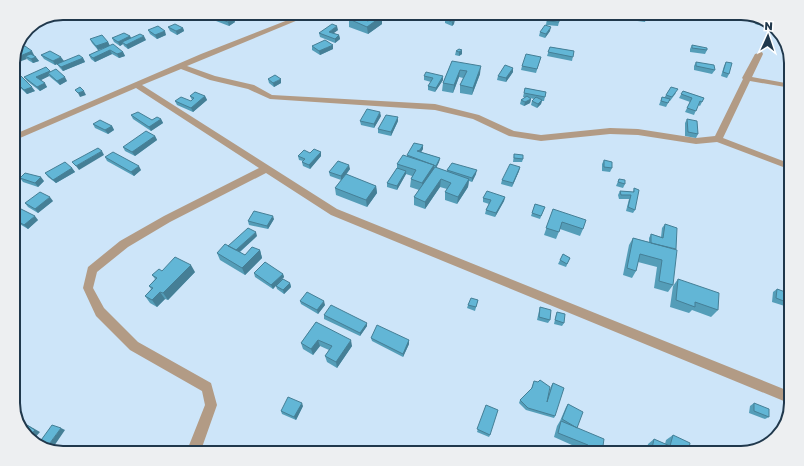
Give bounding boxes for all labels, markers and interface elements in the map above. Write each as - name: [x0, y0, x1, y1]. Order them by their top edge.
- north arrow: [748, 16, 788, 56]
- text: N: [764, 19, 773, 32]

